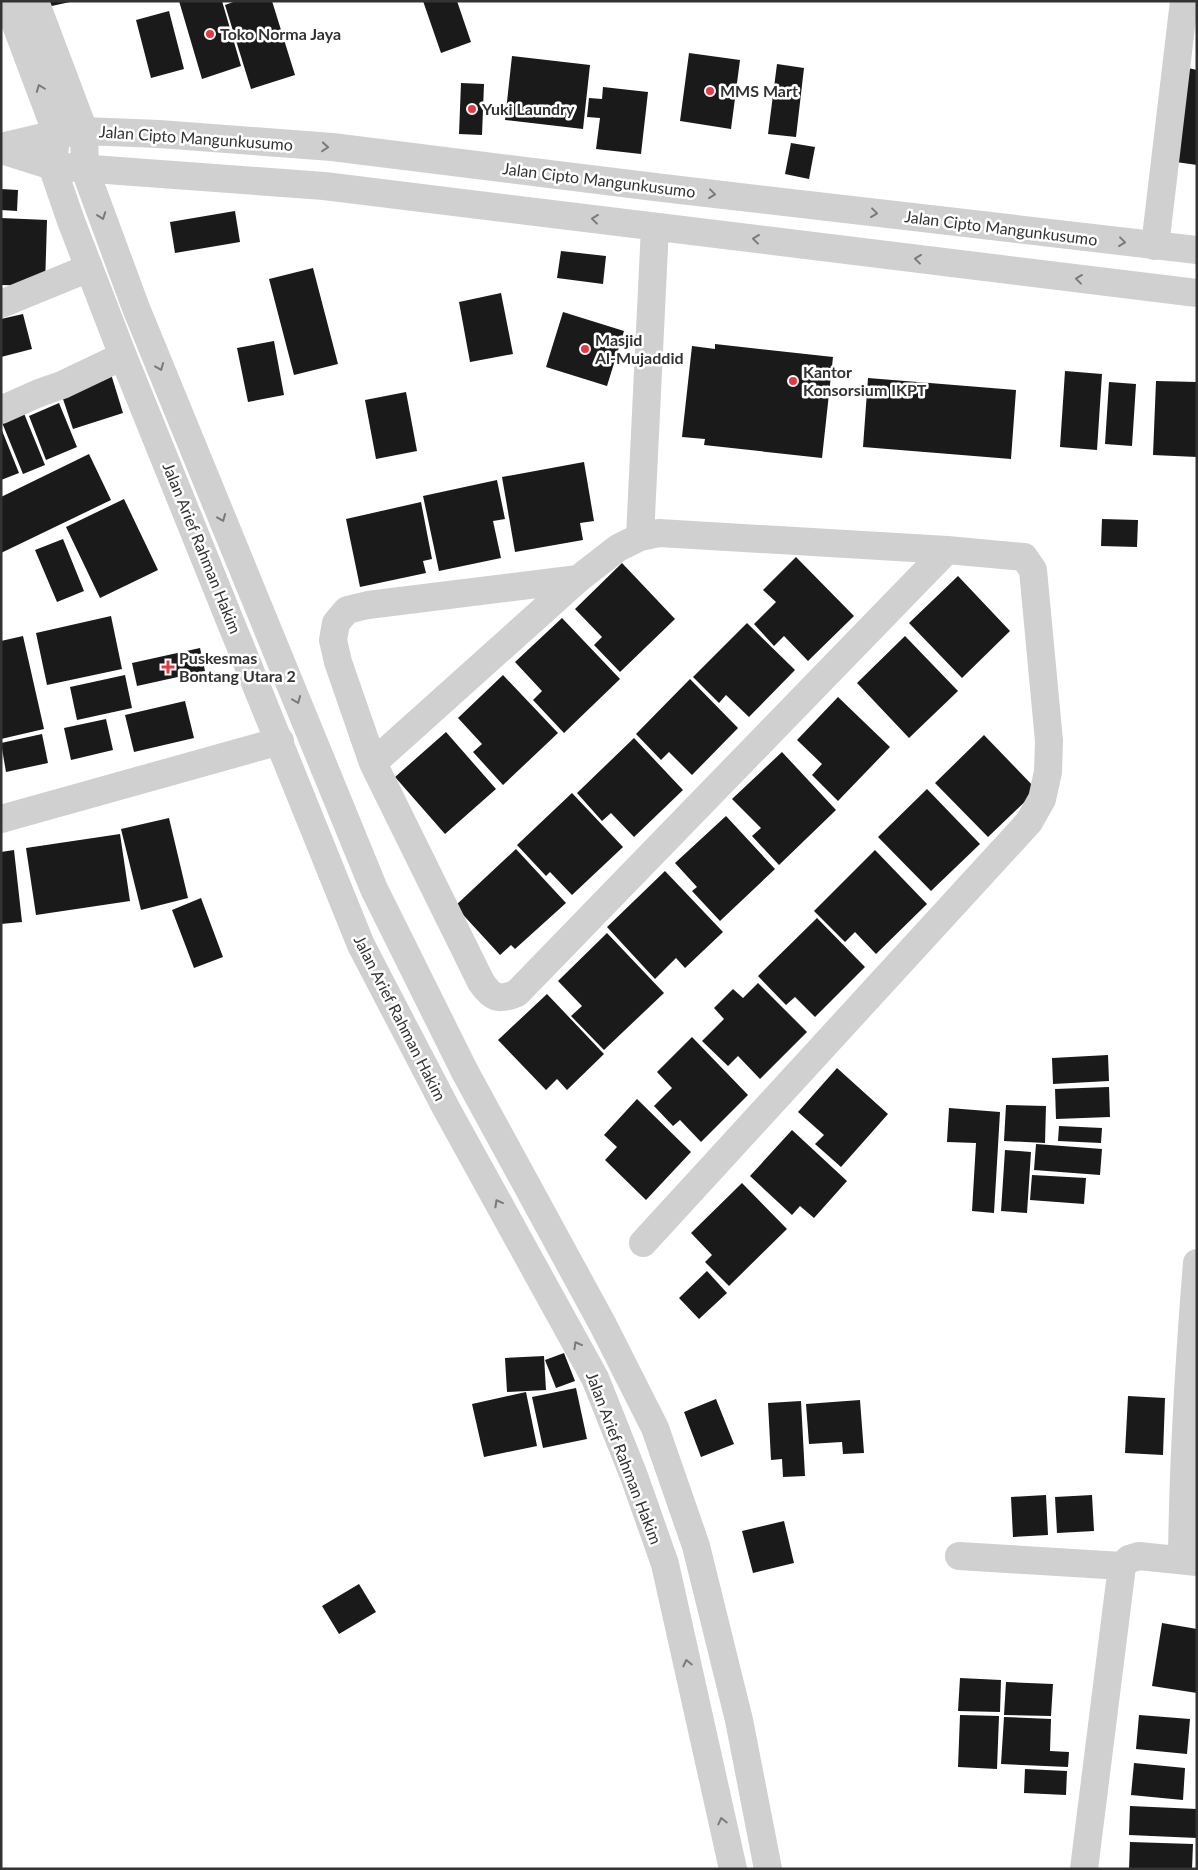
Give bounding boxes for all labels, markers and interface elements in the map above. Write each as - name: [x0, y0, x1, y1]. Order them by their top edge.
- place label: Toko Norma Jaya: [220, 24, 341, 43]
- marker: Toko Norma Jaya: [204, 28, 216, 40]
- place label: MMS Mart: [720, 81, 798, 100]
- one-way arrow: [36, 85, 46, 93]
- marker: MMS Mart: [704, 85, 716, 97]
- place label: Yuki Laundry: [481, 99, 575, 118]
- marker: Yuki Laundry: [466, 103, 478, 115]
- street label: Jalan Cipto Mangunkusumo: [99, 121, 294, 154]
- one-way arrow: [321, 141, 329, 152]
- street label: Jalan Cipto Mangunkusumo: [502, 158, 697, 201]
- one-way arrow: [709, 188, 717, 199]
- street label: Jalan Cipto Mangunkusumo: [904, 206, 1099, 249]
- one-way arrow: [870, 207, 878, 218]
- one-way arrow: [96, 211, 106, 219]
- one-way arrow: [591, 215, 599, 225]
- one-way arrow: [752, 234, 760, 245]
- one-way arrow: [1118, 236, 1126, 247]
- one-way arrow: [913, 254, 921, 265]
- one-way arrow: [1075, 274, 1083, 285]
- place label: Masjid Al-Mujaddid: [594, 330, 684, 367]
- marker: Masjid Al-Mujaddid: [579, 343, 591, 355]
- one-way arrow: [154, 362, 165, 371]
- place label: Kantor Konsorsium IKPT: [803, 362, 927, 399]
- marker: Kantor Konsorsium IKPT: [787, 375, 799, 387]
- street label: Jalan Arief Rahman Hakim: [159, 459, 246, 636]
- one-way arrow: [216, 513, 226, 522]
- place label: Puskesmas Bontang Utara 2: [179, 648, 296, 685]
- marker: Puskesmas Bontang Utara 2: [161, 660, 175, 674]
- one-way arrow: [291, 696, 301, 704]
- street label: Jalan Arief Rahman Hakim: [350, 932, 450, 1104]
- one-way arrow: [494, 1199, 504, 1208]
- one-way arrow: [573, 1341, 583, 1350]
- street label: Jalan Arief Rahman Hakim: [583, 1369, 666, 1547]
- one-way arrow: [682, 1658, 693, 1667]
- one-way arrow: [718, 1817, 728, 1826]

